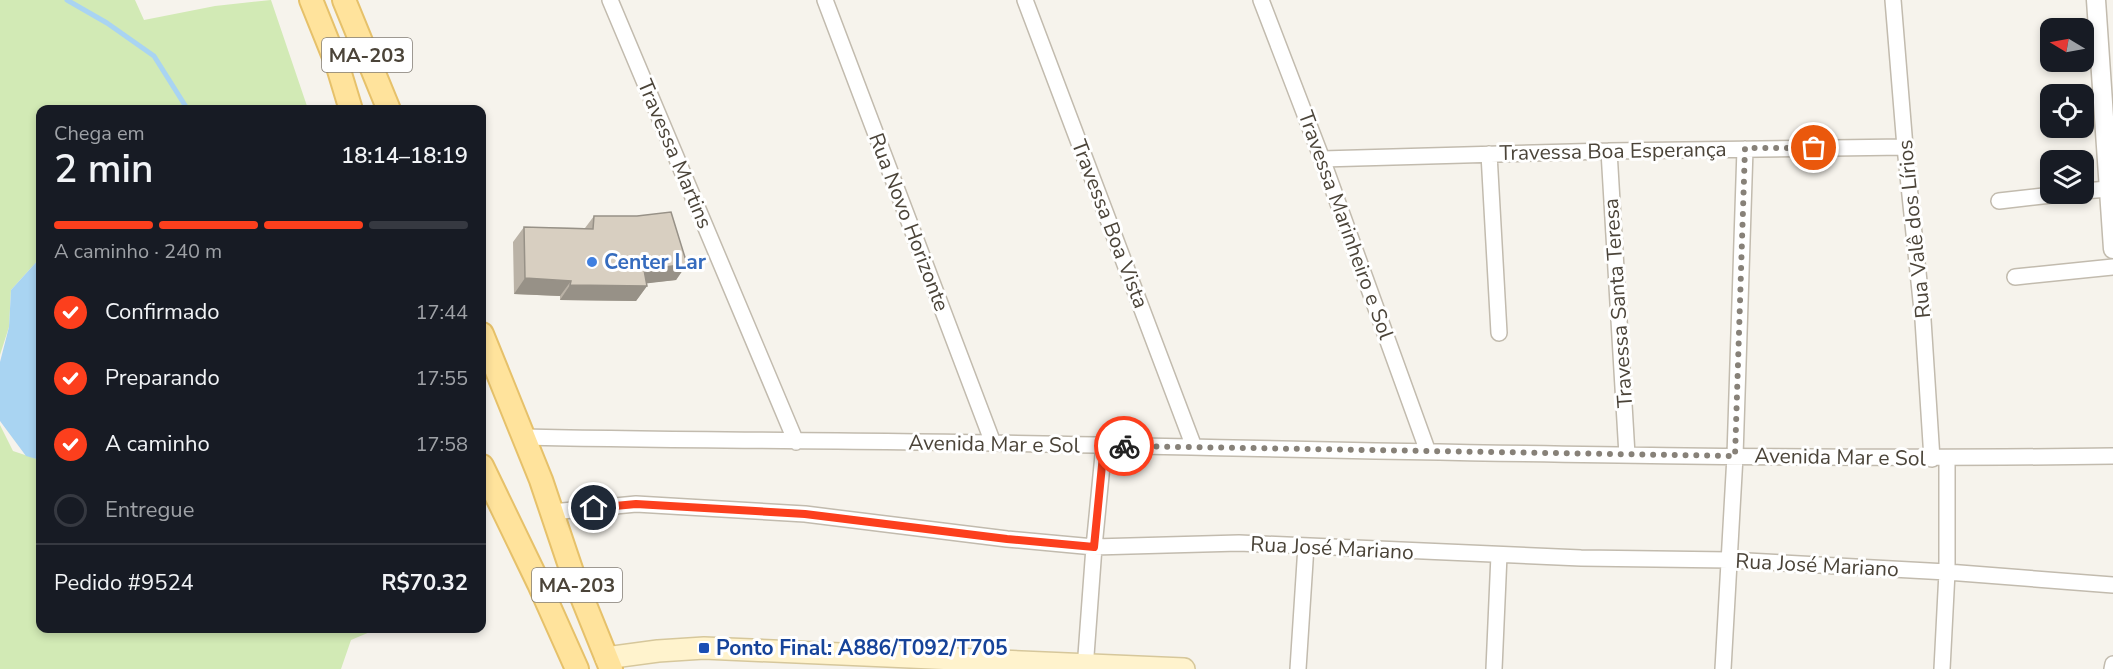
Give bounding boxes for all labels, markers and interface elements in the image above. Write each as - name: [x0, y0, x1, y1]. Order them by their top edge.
- north arrow: [2040, 18, 2094, 72]
- map controls: [2040, 18, 2094, 204]
- road number: MA-203: [322, 38, 412, 72]
- street label: Travessa Martins: [631, 75, 719, 233]
- button: locate: [2040, 84, 2094, 138]
- street label: Travessa Marinheiro e Sol: [1292, 107, 1401, 344]
- text: Chega em: [54, 120, 145, 147]
- pin: [1788, 122, 1839, 173]
- street label: Rua Novo Horizonte: [862, 129, 956, 315]
- icon: bag: [1797, 131, 1830, 164]
- street label: Travessa Boa Esperança: [1499, 135, 1727, 167]
- street label: Travessa Boa Vista: [1065, 136, 1155, 312]
- street label: Rua Valê dos Lírios: [1891, 138, 1937, 320]
- text: 18:14–18:19: [341, 141, 468, 171]
- text: 2 min: [54, 143, 153, 196]
- button: layers: [2040, 150, 2094, 204]
- street label: Travessa Santa Teresa: [1597, 197, 1639, 409]
- text: A caminho · 240 m: [54, 238, 222, 265]
- place label: Center Lar: [604, 248, 707, 276]
- marker: Center Lar: [585, 255, 599, 269]
- icon: check: [54, 296, 87, 329]
- text: Confirmado: [105, 297, 220, 327]
- text: 17:44: [415, 299, 468, 326]
- icon: check: [54, 362, 87, 395]
- text: Preparando: [105, 363, 220, 393]
- text: 17:55: [415, 365, 468, 392]
- courier: [1094, 416, 1154, 476]
- icon: check: [54, 428, 87, 461]
- text: A caminho: [105, 429, 210, 459]
- street label: Avenida Mar e Sol: [908, 429, 1081, 460]
- icon: bike: [1108, 430, 1141, 463]
- text: 17:58: [415, 431, 468, 458]
- street label: Avenida Mar e Sol: [1754, 442, 1927, 473]
- pin: [568, 482, 619, 533]
- icon: home: [577, 491, 610, 524]
- text: Entregue: [105, 495, 194, 525]
- street label: Rua José Mariano: [1250, 530, 1414, 566]
- street label: Rua José Mariano: [1735, 547, 1899, 583]
- text: Pedido #9524: [54, 568, 194, 598]
- text: R$70.32: [381, 568, 468, 598]
- road number: MA-203: [532, 568, 622, 602]
- place label: Ponto Final: A886/T092/T705: [716, 634, 1008, 662]
- marker: Ponto Final: A886/T092/T705: [697, 641, 711, 655]

